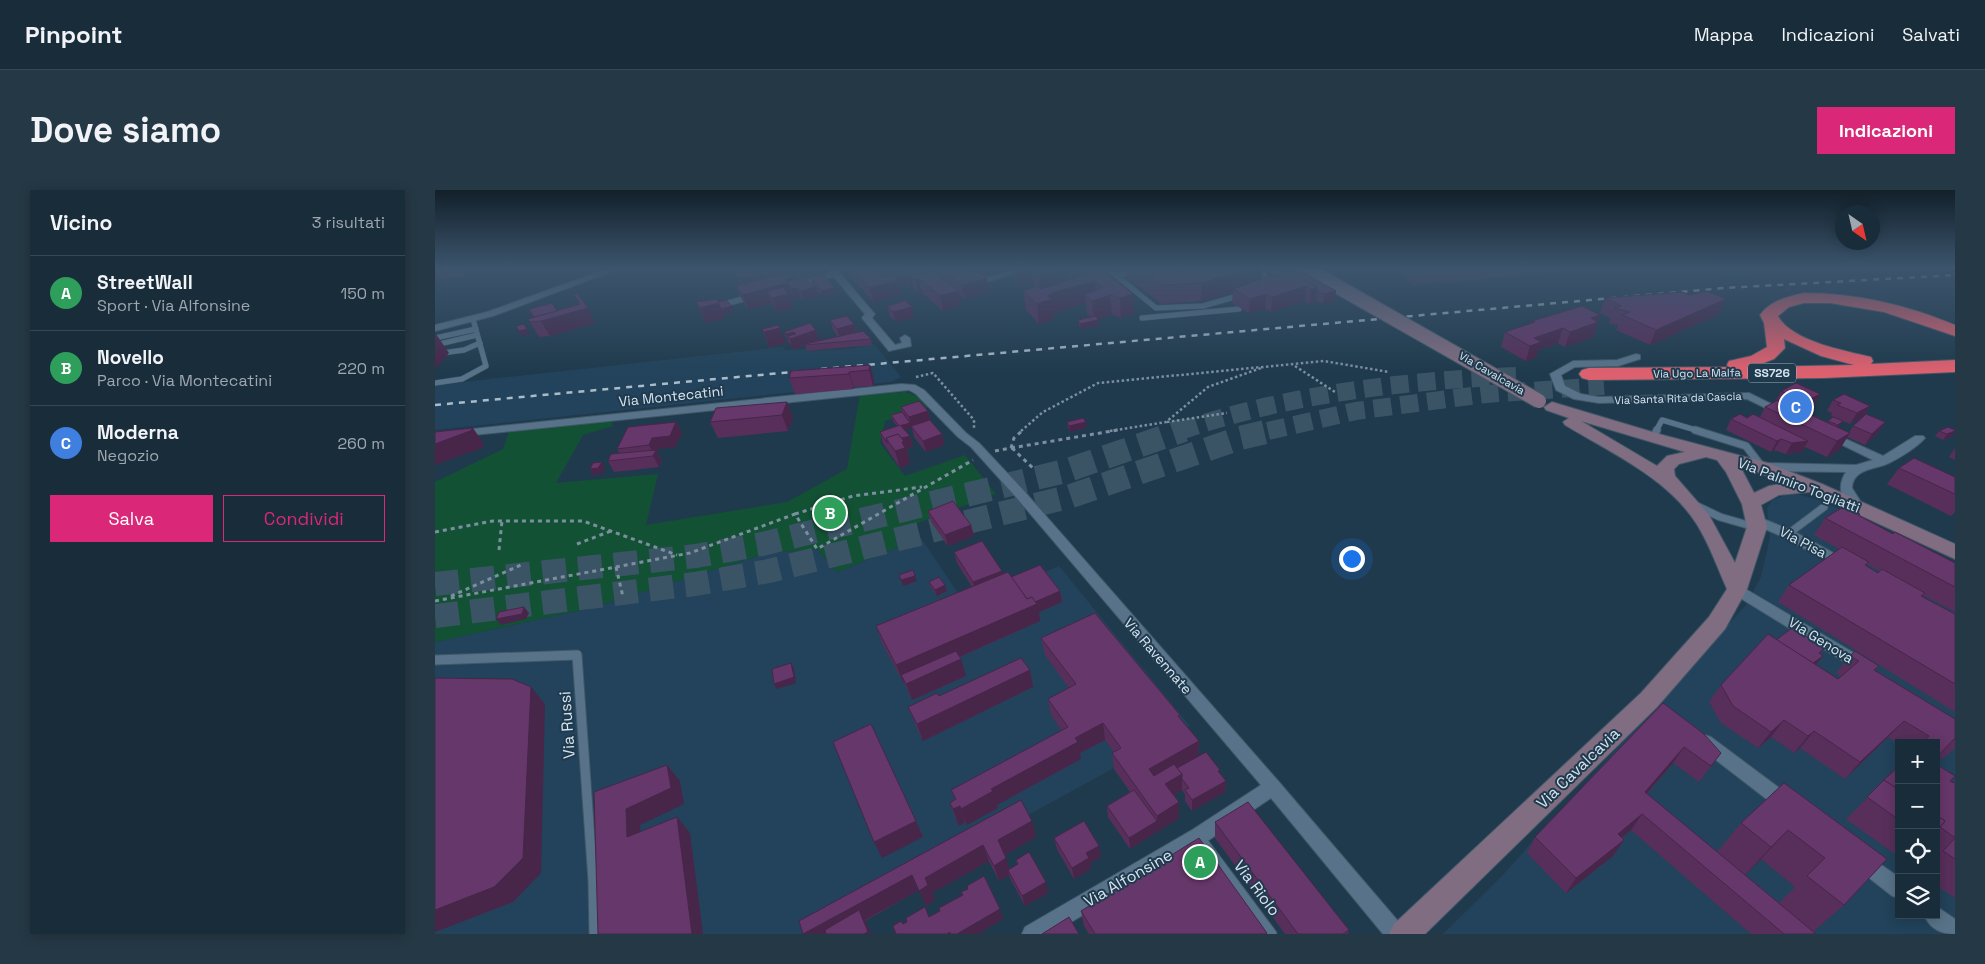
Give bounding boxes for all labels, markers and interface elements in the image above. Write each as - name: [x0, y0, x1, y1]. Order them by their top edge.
- text: Pinpoint: [25, 19, 122, 50]
- text: Mappa: [1694, 23, 1753, 46]
- text: Indicazioni: [1781, 23, 1874, 46]
- text: Salvati: [1902, 23, 1960, 46]
- button: Indicazioni: [1817, 107, 1955, 154]
- text: Dove siamo: [30, 108, 221, 152]
- north arrow: [1835, 205, 1880, 250]
- text: Vicino: [50, 209, 112, 236]
- text: 3 risultati: [312, 212, 385, 233]
- text: StreetWall: [97, 270, 193, 295]
- text: A: [61, 283, 71, 304]
- text: 150 m: [341, 283, 385, 304]
- text: Sport · Via Alfonsine: [97, 295, 250, 316]
- text: Novello: [97, 345, 164, 370]
- street label: Via Cavalcavia: [1456, 348, 1528, 398]
- text: B: [61, 358, 71, 379]
- text: 220 m: [338, 358, 385, 379]
- road number: SS726: [1748, 364, 1796, 382]
- street label: Via Ugo La Malfa: [1653, 365, 1742, 381]
- text: Parco · Via Montecatini: [97, 370, 272, 391]
- street label: Via Montecatini: [618, 382, 724, 410]
- pin: C: [1780, 388, 1812, 426]
- street label: Via Santa Rita da Cascia: [1614, 389, 1743, 407]
- text: Moderna: [97, 420, 179, 445]
- text: C: [61, 433, 71, 454]
- text: 260 m: [337, 433, 385, 454]
- text: Negozio: [97, 445, 159, 466]
- street label: Via Palmiro Togliatti: [1735, 453, 1863, 517]
- pin: B: [814, 494, 846, 532]
- button: Salva: [50, 495, 213, 542]
- button: Condividi: [223, 495, 385, 542]
- street label: Via Pisa: [1776, 522, 1830, 562]
- your location: [1339, 546, 1365, 572]
- street label: Via Genova: [1785, 613, 1857, 667]
- street label: Via Ravennate: [1120, 614, 1196, 698]
- street label: Via Russi: [554, 690, 580, 760]
- street label: Via Cavalcavia: [1532, 723, 1624, 813]
- map controls: [1895, 739, 1940, 919]
- button: +: [1895, 739, 1940, 784]
- button: −: [1895, 784, 1940, 829]
- button: locate: [1895, 829, 1940, 874]
- pin: A: [1184, 843, 1216, 881]
- street label: Via Alfonsine: [1080, 844, 1176, 912]
- street label: Via Riolo: [1229, 856, 1285, 920]
- button: layers: [1895, 874, 1940, 919]

